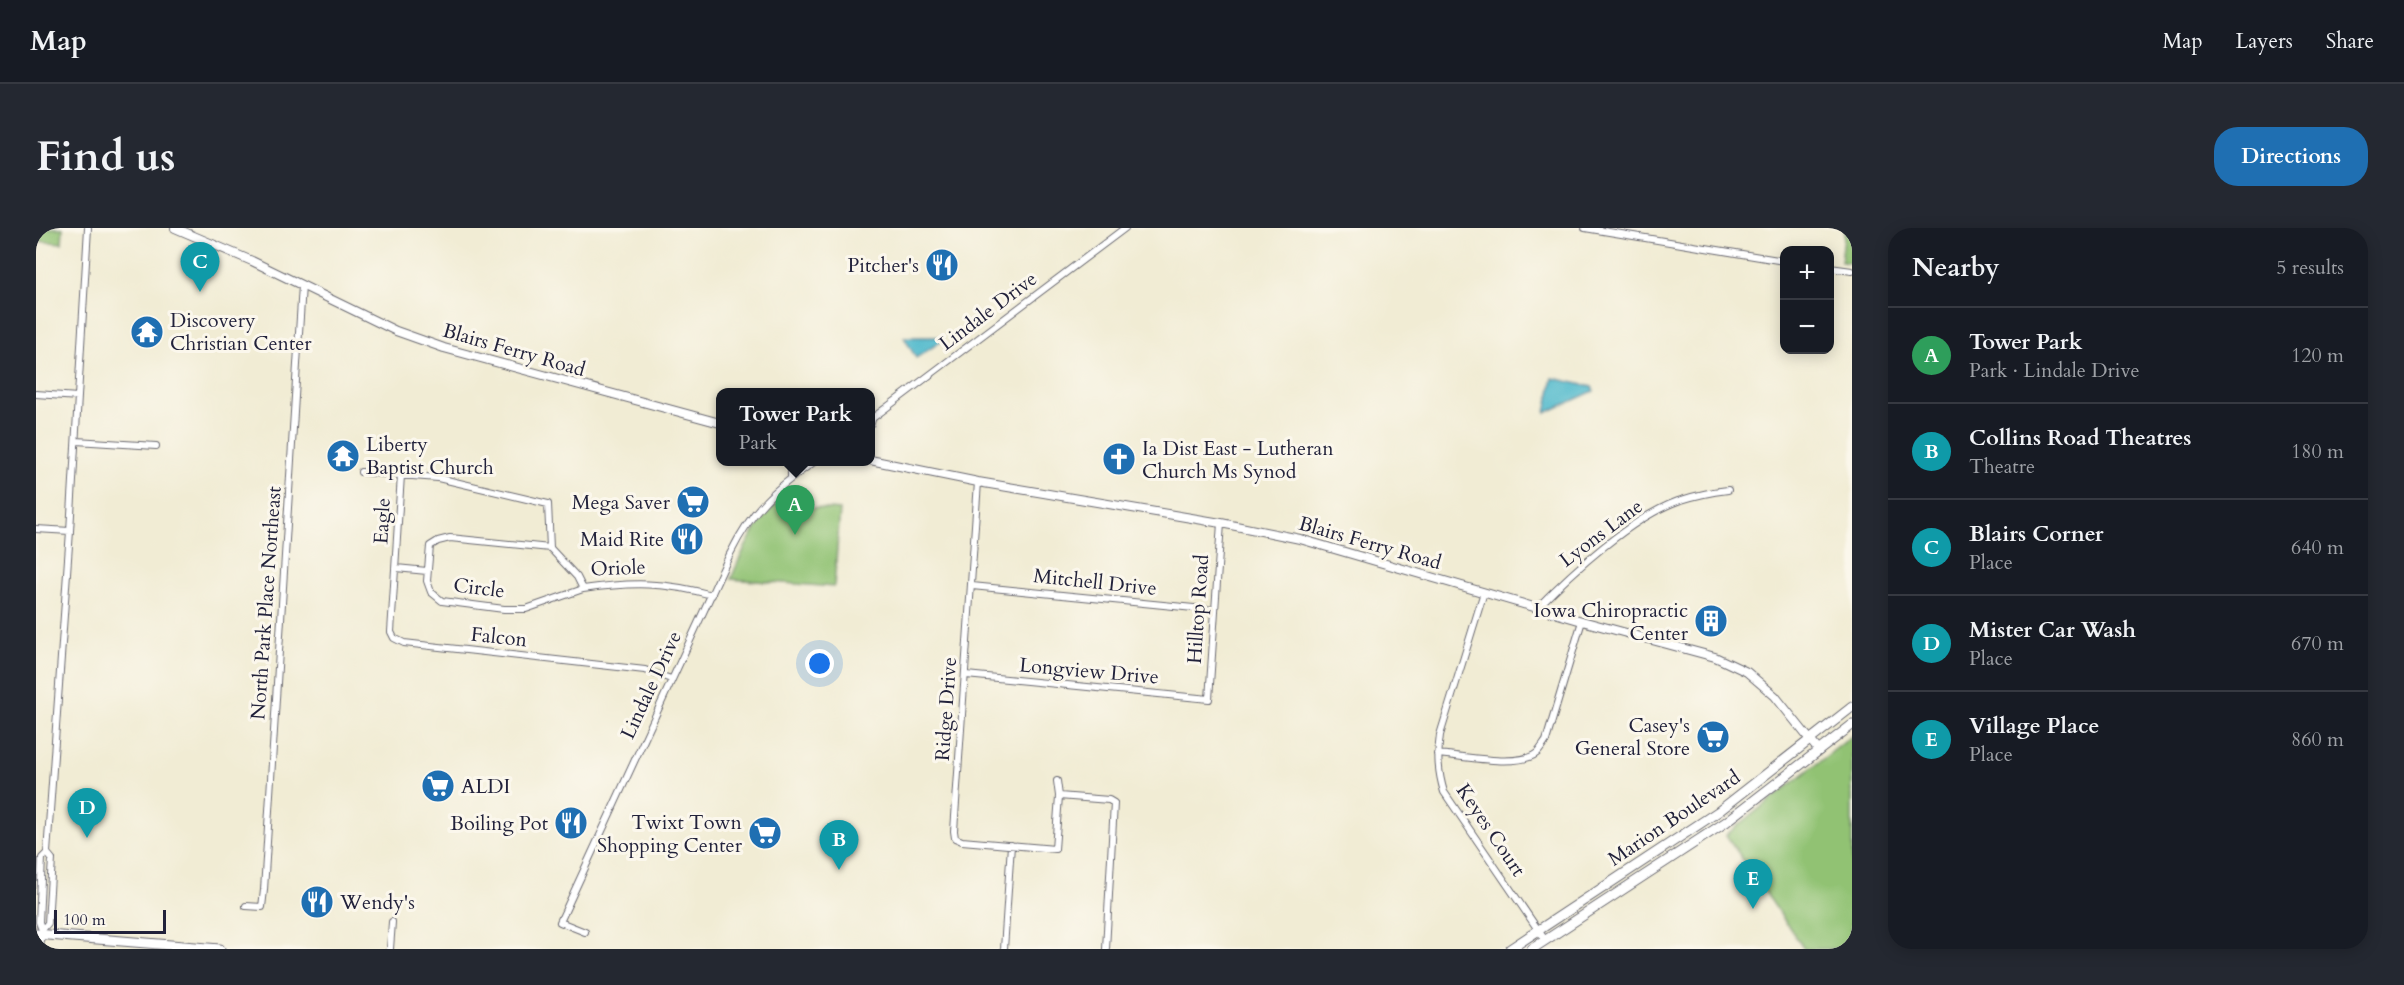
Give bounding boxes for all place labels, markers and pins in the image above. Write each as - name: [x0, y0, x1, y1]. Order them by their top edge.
- pin: C: [180, 242, 220, 292]
- restaurant icon: Pitcher's: [924, 247, 960, 283]
- place label: Pitcher's: [848, 252, 919, 279]
- place label: Discovery Christian Center: [170, 307, 312, 357]
- temple icon: Discovery Christian Center: [129, 314, 165, 350]
- place label: Liberty Baptist Church: [366, 431, 494, 481]
- place label: Ia Dist East - Lutheran Church Ms Synod: [1142, 435, 1334, 485]
- temple icon: Liberty Baptist Church: [325, 438, 361, 474]
- church icon: Ia Dist East - Lutheran Church Ms Synod: [1101, 441, 1137, 477]
- supermarket icon: Mega Saver: [675, 484, 711, 520]
- pin: A: [776, 486, 814, 535]
- place label: Mega Saver: [572, 489, 671, 516]
- restaurant icon: Maid Rite: [669, 521, 705, 557]
- place label: Maid Rite: [580, 526, 664, 553]
- place label: Iowa Chiropractic Center: [1534, 597, 1689, 647]
- building icon: Iowa Chiropractic Center: [1693, 603, 1729, 639]
- place label: Casey's General Store: [1575, 712, 1690, 762]
- supermarket icon: Casey's General Store: [1695, 719, 1731, 755]
- supermarket icon: ALDI: [420, 768, 456, 804]
- place label: ALDI: [461, 773, 510, 800]
- pin: D: [68, 788, 106, 838]
- restaurant icon: Boiling Pot: [553, 805, 589, 841]
- place label: Twixt Town Shopping Center: [597, 809, 743, 859]
- place label: Boiling Pot: [450, 810, 549, 837]
- supermarket icon: Twixt Town Shopping Center: [747, 815, 783, 851]
- pin: B: [820, 820, 858, 870]
- pin: E: [1734, 860, 1772, 909]
- restaurant icon: Wendy's: [299, 884, 335, 920]
- place label: Wendy's: [339, 889, 415, 916]

